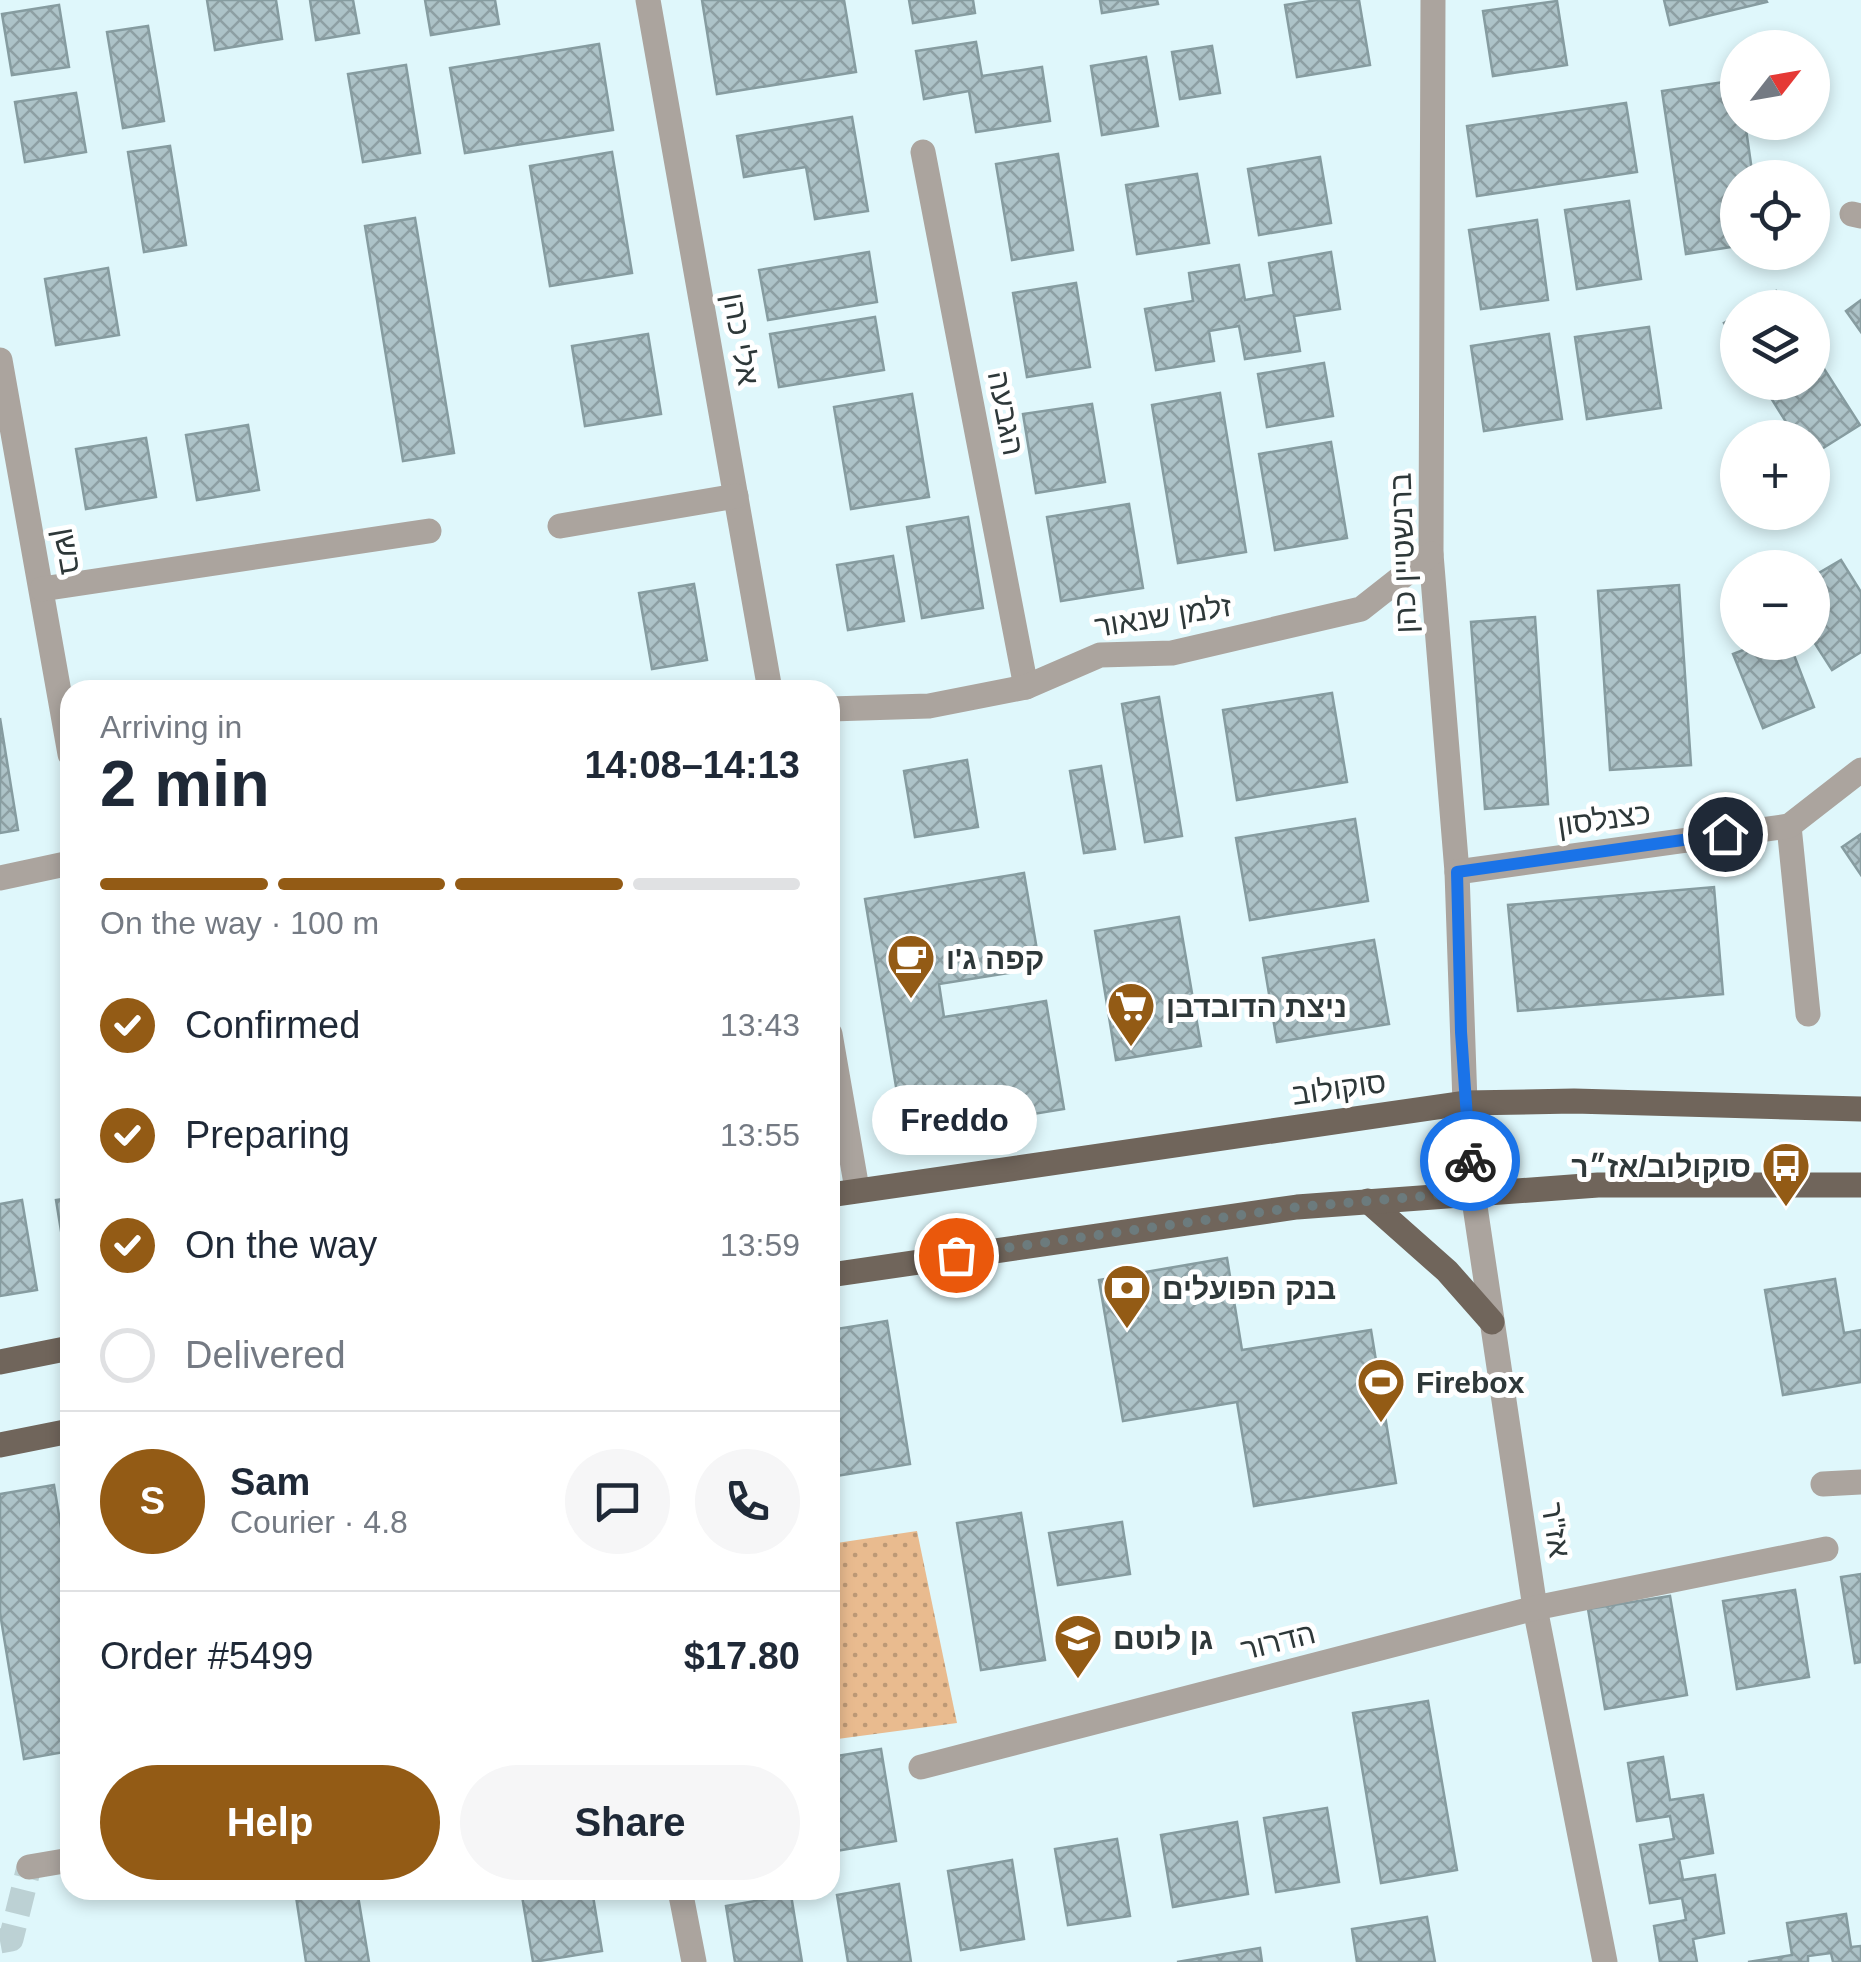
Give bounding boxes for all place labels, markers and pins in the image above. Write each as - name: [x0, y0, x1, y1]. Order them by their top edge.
- pin: [1683, 792, 1768, 877]
- cafe icon: קפה ג'ו: [885, 932, 937, 1000]
- place label: קפה ג'ו: [946, 942, 1044, 975]
- supermarket icon: ניצת הדובדבן: [1105, 980, 1157, 1048]
- place label: ניצת הדובדבן: [1166, 990, 1347, 1023]
- callout: Freddo: [874, 1085, 1038, 1155]
- bus stop icon: סוקולוב/אז״ר: [1760, 1140, 1812, 1208]
- place label: סוקולוב/אז״ר: [1571, 1150, 1751, 1183]
- pin: [914, 1213, 999, 1298]
- bank icon: בנק הפועלים: [1101, 1262, 1153, 1330]
- place label: בנק הפועלים: [1162, 1272, 1336, 1305]
- sports icon: Firebox: [1355, 1356, 1407, 1424]
- place label: Firebox: [1416, 1366, 1525, 1399]
- school or university icon: גן לוטם: [1052, 1612, 1104, 1680]
- place label: גן לוטם: [1113, 1622, 1213, 1655]

